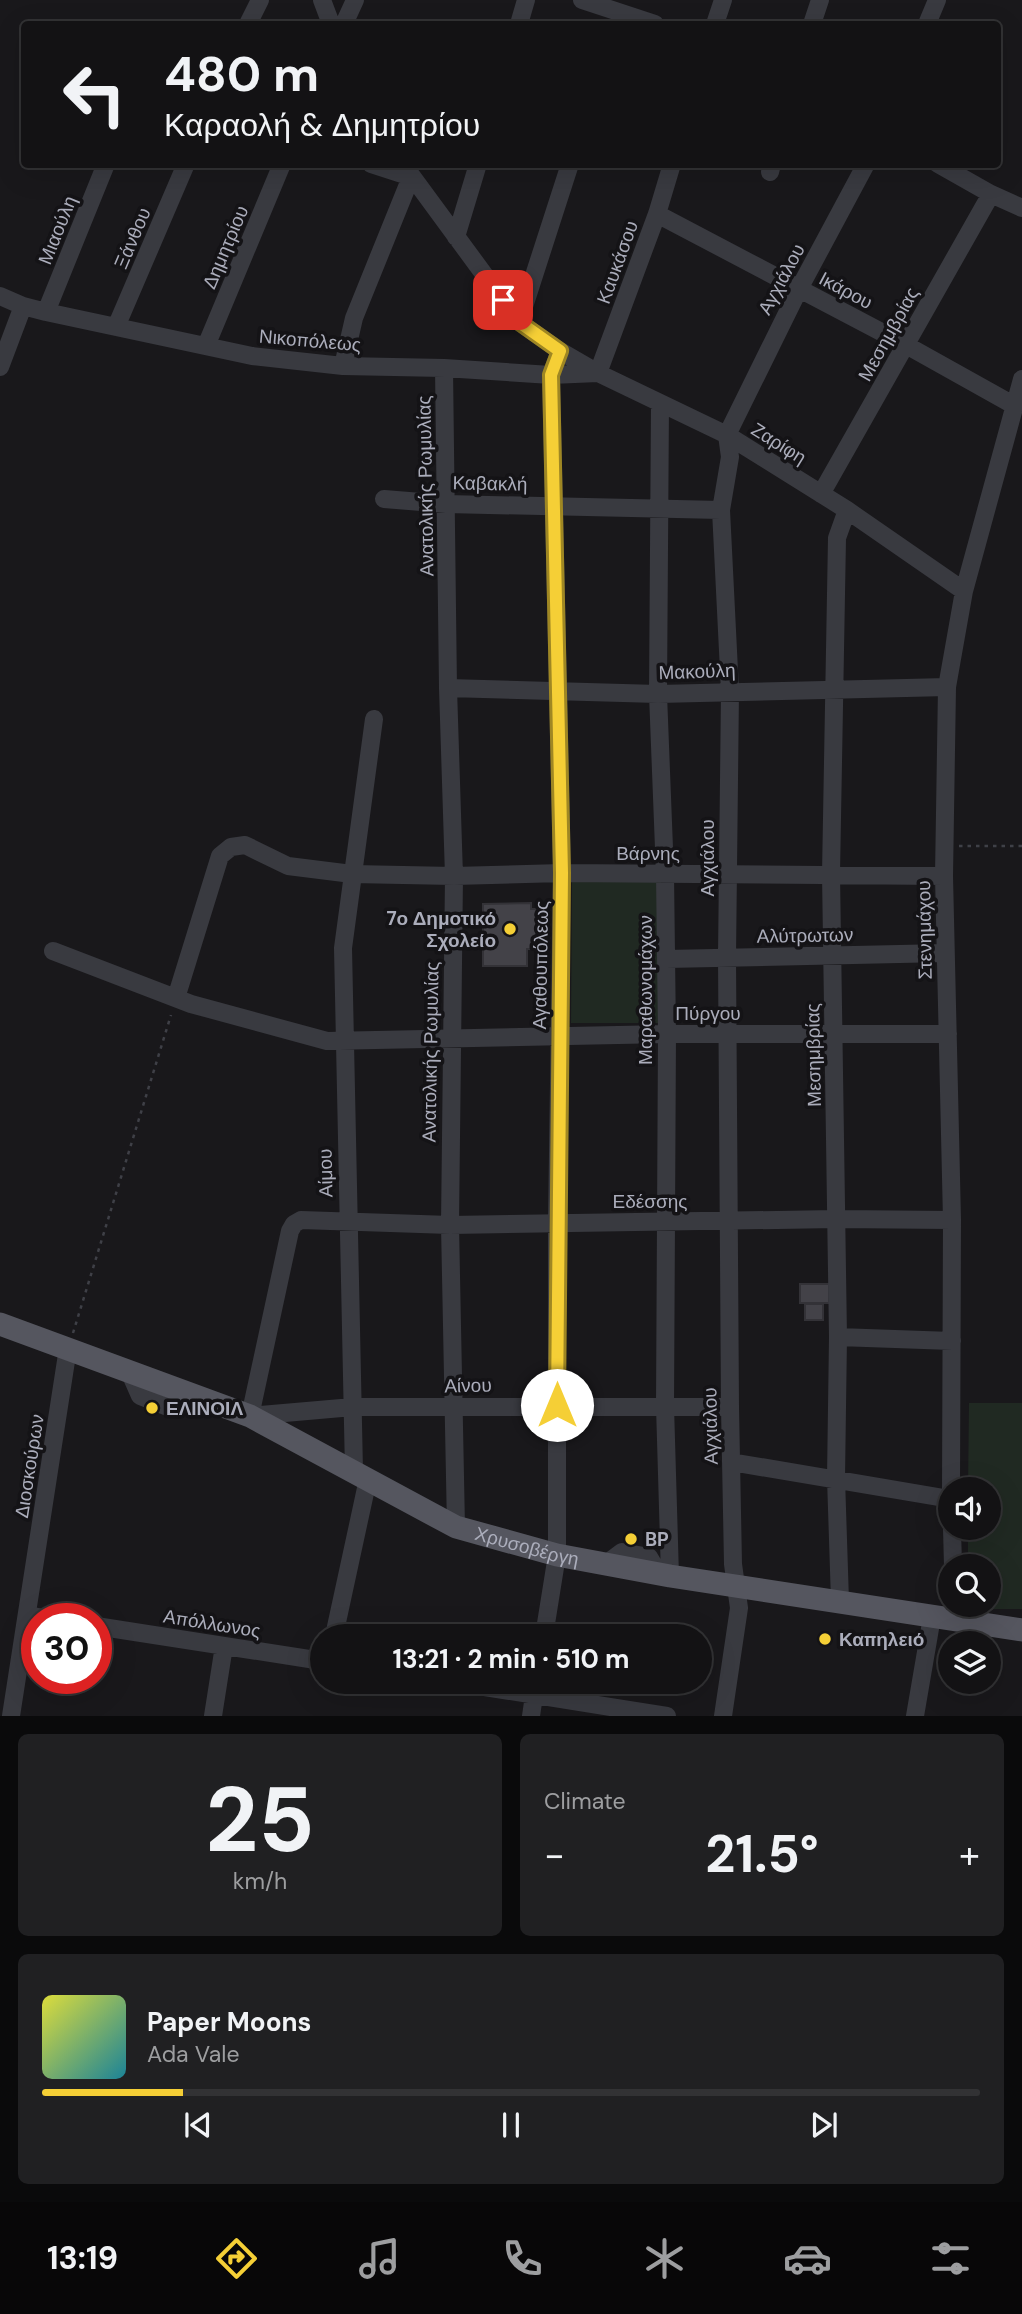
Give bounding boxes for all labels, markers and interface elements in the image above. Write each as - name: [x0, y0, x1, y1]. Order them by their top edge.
- text: 480 m: [164, 42, 319, 106]
- icon: left: [49, 49, 140, 140]
- text: Καραολή & Δημητρίου: [164, 104, 480, 146]
- street label: Μιαούλη: [32, 192, 83, 268]
- street label: Δημητρίου: [197, 202, 254, 293]
- street label: Ξάνθου: [108, 204, 157, 273]
- street label: Καυκάσου: [591, 217, 644, 307]
- street label: Αγχιάλου: [752, 239, 811, 319]
- street label: Ικάρου: [815, 266, 877, 315]
- pin: [473, 270, 533, 330]
- icon: arrive: [484, 281, 522, 319]
- street label: Μεσημβρίας: [852, 283, 924, 386]
- street label: Νικοπόλεως: [258, 324, 362, 357]
- street label: Ανατολικής Ρωμυλίας: [411, 395, 440, 577]
- street label: Ζαρίφη: [746, 417, 811, 470]
- street label: Καβακλή: [452, 470, 528, 497]
- street label: Μακούλη: [658, 658, 736, 685]
- street label: Αγχιάλου: [695, 819, 720, 897]
- street label: Βάρνης: [616, 841, 680, 866]
- street label: Στενημάχου: [911, 880, 938, 980]
- street label: Αγαθουπόλεως: [527, 900, 554, 1030]
- place label: 7ο Δημοτικό Σχολείο: [386, 906, 496, 953]
- street label: Μαραθωνομάχων: [633, 915, 658, 1065]
- marker: 7ο Δημοτικό Σχολείο: [502, 921, 518, 937]
- street label: Αλύτρωτων: [757, 922, 854, 949]
- street label: Ανατολικής Ρωμυλίας: [416, 961, 445, 1143]
- street label: Πύργου: [675, 1001, 741, 1026]
- street label: Μεσημβρίας: [800, 1003, 827, 1107]
- street label: Αίμου: [313, 1148, 338, 1198]
- street label: Εδέσσης: [613, 1189, 687, 1214]
- position arrow: [520, 1368, 594, 1442]
- street label: Αίνου: [444, 1373, 492, 1398]
- street label: Αγχιάλου: [697, 1387, 724, 1465]
- place label: ΕΛΙΝΟΙΛ: [166, 1396, 243, 1421]
- marker: ΕΛΙΝΟΙΛ: [144, 1400, 160, 1416]
- street label: Διοσκούρων: [9, 1412, 50, 1520]
- map controls: [938, 1477, 1001, 1694]
- button: sound: [938, 1477, 1001, 1540]
- street label: Χρυσοβέργη: [472, 1521, 581, 1572]
- place label: BP: [645, 1527, 669, 1552]
- marker: BP: [623, 1531, 639, 1547]
- button: search: [938, 1554, 1001, 1617]
- speed limit sign: 30: [21, 1603, 112, 1694]
- street label: Απόλλωνος: [162, 1603, 262, 1644]
- place label: Καπηλειό: [839, 1627, 924, 1652]
- marker: Καπηλειό: [817, 1631, 833, 1647]
- button: layers: [938, 1631, 1001, 1694]
- text: 13:21 · 2 min · 510 m: [392, 1642, 630, 1676]
- text: 25: [205, 1761, 315, 1879]
- text: Climate: [544, 1786, 626, 1816]
- text: 21.5°: [705, 1820, 819, 1888]
- text: −: [544, 1830, 565, 1880]
- text: +: [959, 1830, 980, 1880]
- text: km/h: [233, 1866, 287, 1896]
- text: Paper Moons: [147, 2005, 311, 2039]
- text: Ada Vale: [147, 2039, 240, 2069]
- icon: previous: [179, 2106, 217, 2144]
- icon: pause: [492, 2106, 530, 2144]
- icon: next: [805, 2106, 843, 2144]
- icon: directions: [212, 2234, 261, 2283]
- icon: music: [355, 2234, 404, 2283]
- icon: phone: [498, 2234, 547, 2283]
- icon: climate: [640, 2234, 689, 2283]
- icon: car: [783, 2234, 832, 2283]
- icon: filters: [926, 2234, 975, 2283]
- text: 13:19: [47, 2237, 118, 2279]

